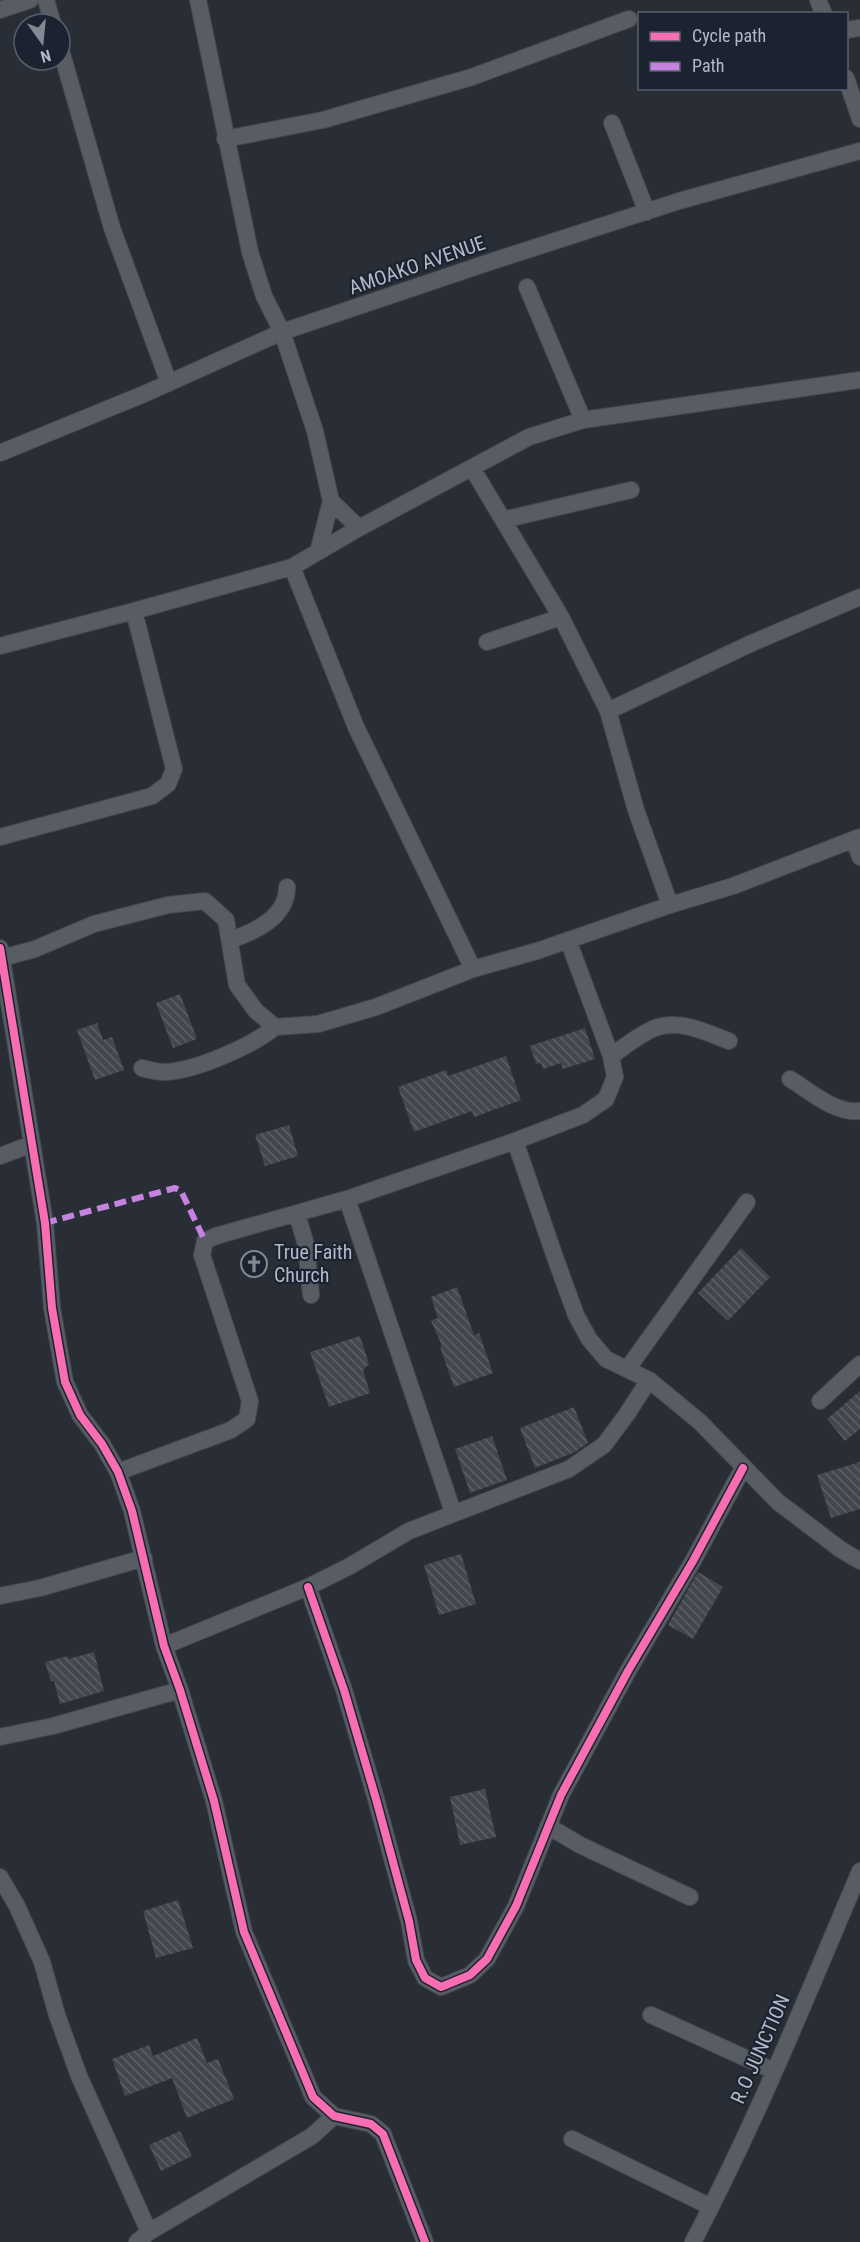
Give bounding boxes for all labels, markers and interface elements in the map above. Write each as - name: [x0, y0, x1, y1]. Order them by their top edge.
- north arrow: [12, 12, 72, 72]
- legend: [638, 12, 848, 90]
- text: Cycle path: [692, 25, 766, 46]
- text: N: [39, 46, 53, 66]
- text: Path: [692, 55, 725, 76]
- street label: AMOAKO AVENUE: [346, 230, 488, 300]
- place label: True Faith Church: [274, 1240, 352, 1287]
- church icon: True Faith Church: [239, 1249, 269, 1279]
- street label: R.O JUNCTION: [725, 1991, 795, 2107]

